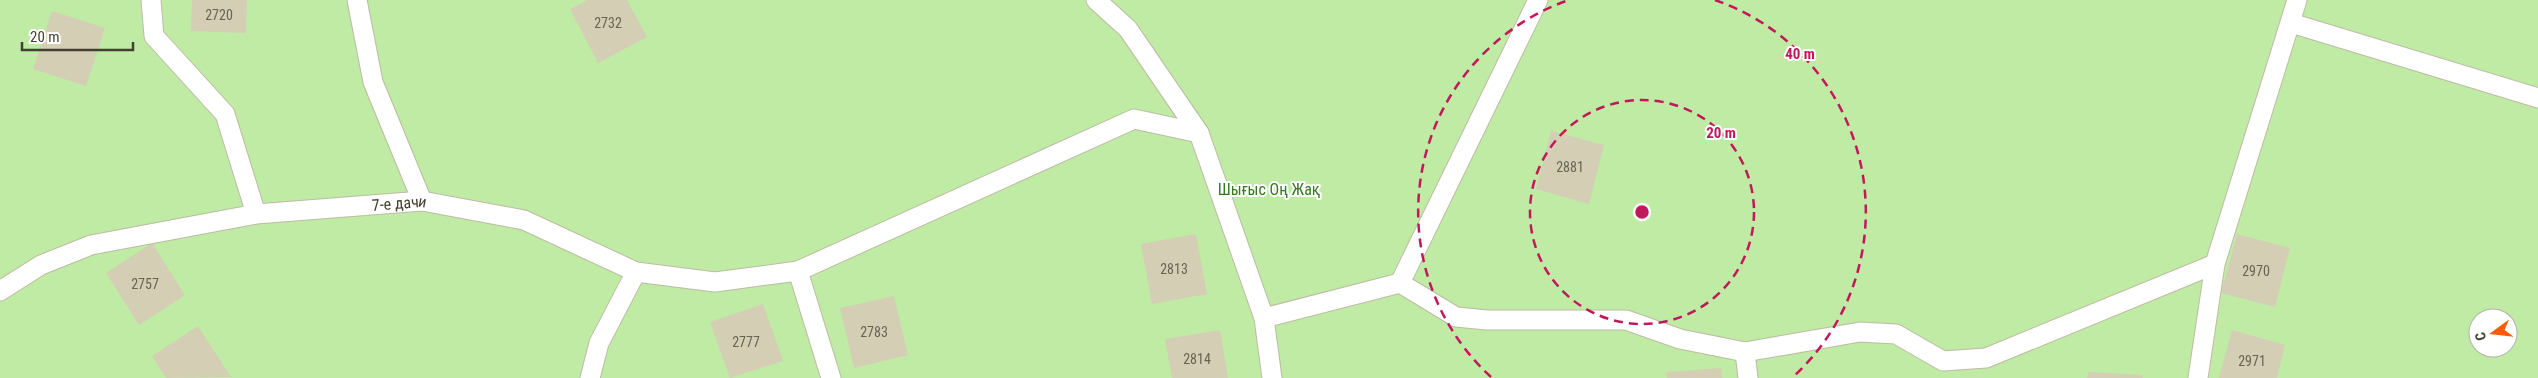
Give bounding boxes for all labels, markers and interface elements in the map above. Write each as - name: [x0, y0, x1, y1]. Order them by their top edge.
- house number: 2720: [205, 7, 233, 23]
- house number: 2732: [594, 15, 622, 31]
- scale bar: [22, 20, 134, 52]
- text: 20 m: [30, 28, 60, 46]
- text: 40 m: [1785, 45, 1815, 63]
- text: 20 m: [1706, 124, 1736, 142]
- house number: 2881: [1556, 159, 1584, 175]
- park label: Шығыс Оң Жақ: [1218, 180, 1320, 199]
- street label: 7-е дачи: [371, 191, 428, 214]
- centre of rings: [1633, 203, 1651, 221]
- house number: 2813: [1160, 261, 1188, 277]
- house number: 2970: [2242, 263, 2270, 279]
- house number: 2757: [131, 276, 159, 292]
- north arrow: [2468, 308, 2518, 358]
- house number: 2783: [860, 324, 888, 340]
- text: С: [2472, 330, 2489, 342]
- house number: 2777: [732, 334, 760, 350]
- house number: 2814: [1183, 351, 1211, 367]
- house number: 2971: [2238, 353, 2266, 369]

